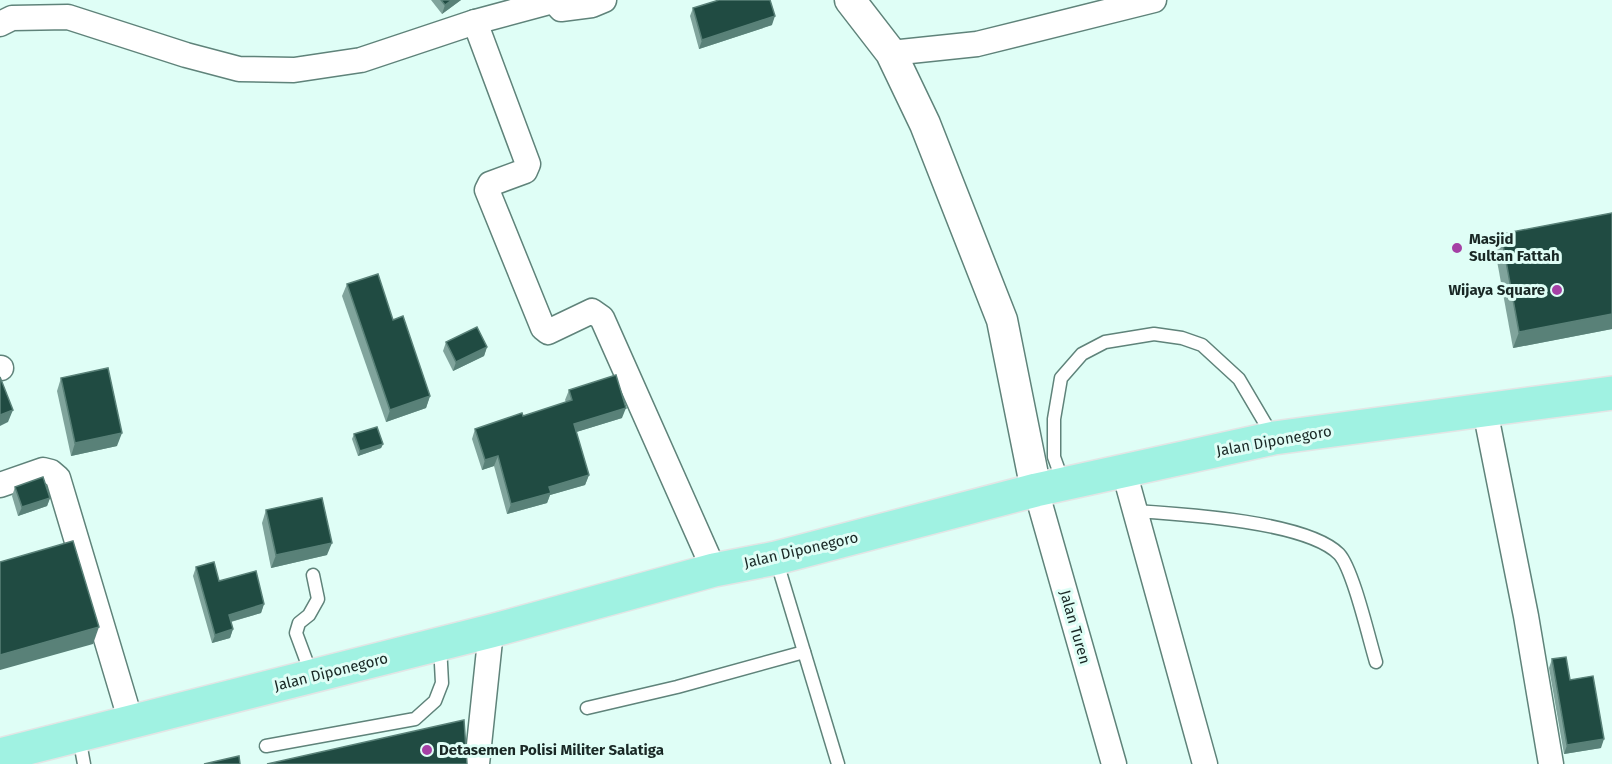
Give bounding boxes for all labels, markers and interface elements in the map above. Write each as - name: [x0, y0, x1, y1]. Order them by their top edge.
- place label: Masjid Sultan Fattah: [1469, 230, 1560, 265]
- marker: Masjid Sultan Fattah: [1450, 241, 1464, 255]
- place label: Wijaya Square: [1448, 281, 1545, 299]
- marker: Wijaya Square: [1550, 283, 1564, 297]
- street label: Jalan Diponegoro: [1215, 422, 1333, 460]
- street label: Jalan Diponegoro: [742, 528, 860, 572]
- street label: Jalan Turen: [1056, 588, 1094, 666]
- street label: Jalan Diponegoro: [272, 649, 390, 695]
- place label: Detasemen Polisi Militer Salatiga: [439, 741, 664, 759]
- marker: Detasemen Polisi Militer Salatiga: [420, 743, 434, 757]

